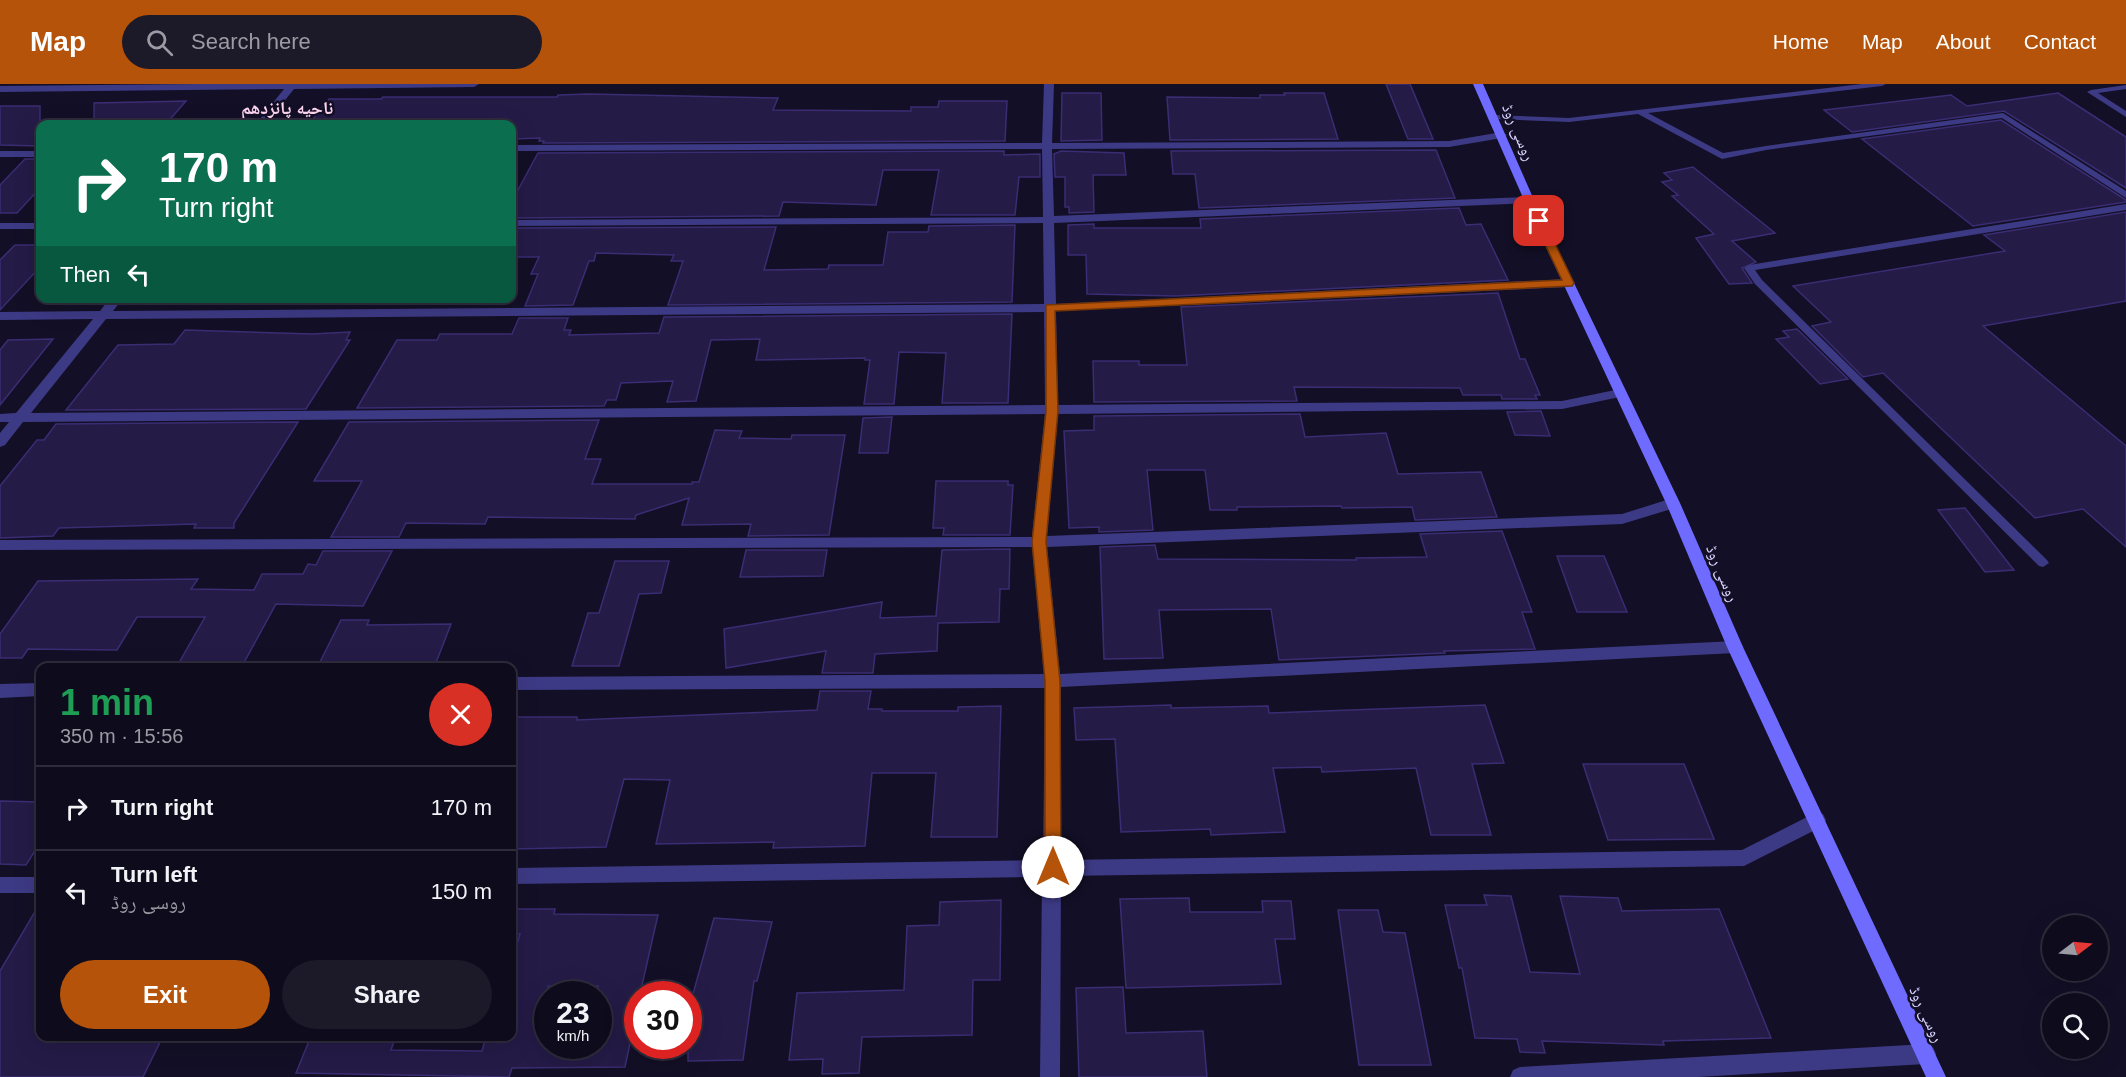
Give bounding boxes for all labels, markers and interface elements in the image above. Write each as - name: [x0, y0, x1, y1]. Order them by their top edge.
- search box: [122, 15, 542, 69]
- text: Map: [30, 26, 86, 57]
- icon: search: [143, 26, 176, 59]
- text: Search here: [191, 29, 311, 54]
- text: Home: [1773, 30, 1829, 53]
- text: Map: [1862, 30, 1903, 53]
- text: About: [1936, 30, 1991, 53]
- text: Contact: [2024, 30, 2096, 53]
- district label: ناحیه پانزدهم: [241, 98, 333, 120]
- street label: روسی روڈ: [1497, 101, 1538, 164]
- icon: right: [60, 144, 138, 222]
- text: 170 m: [159, 144, 278, 191]
- text: Turn right: [159, 193, 274, 223]
- pin: [1513, 195, 1564, 246]
- icon: arrive: [1522, 204, 1555, 237]
- icon: left: [122, 258, 155, 291]
- text: Then: [60, 262, 110, 287]
- street label: روسی روڈ: [1701, 542, 1742, 605]
- text: 1 min: [60, 682, 154, 723]
- button: close: [429, 683, 492, 746]
- text: 350 m · 15:56: [60, 725, 183, 747]
- icon: right: [60, 792, 93, 825]
- text: Turn right: [111, 795, 213, 820]
- text: 170 m: [431, 795, 492, 820]
- position arrow: [1021, 835, 1085, 899]
- text: Turn left: [111, 862, 197, 887]
- icon: left: [60, 876, 93, 909]
- text: 150 m: [431, 879, 492, 904]
- text: روسی روڈ: [111, 891, 186, 913]
- north arrow: [2042, 915, 2108, 981]
- map controls: [2042, 915, 2108, 1059]
- button: Exit: [60, 960, 270, 1029]
- button: Share: [282, 960, 492, 1029]
- speed limit sign: 30: [624, 981, 702, 1059]
- street label: روسی روڈ: [1904, 983, 1947, 1046]
- button: search: [2042, 993, 2108, 1059]
- text: 23: [556, 996, 590, 1029]
- text: km/h: [557, 1027, 589, 1044]

